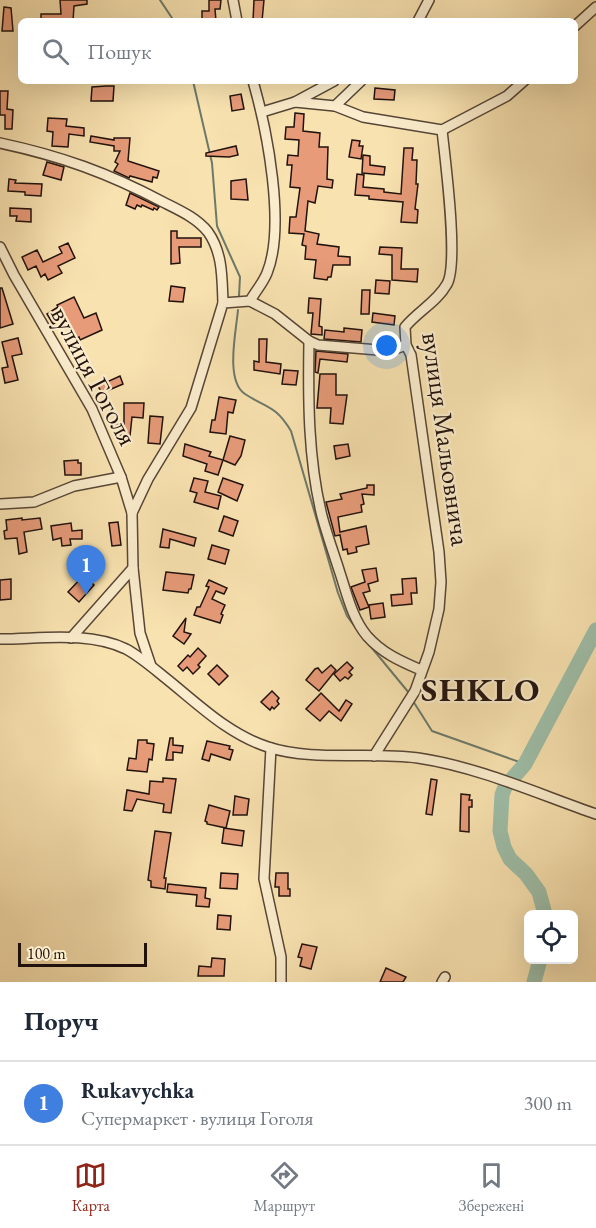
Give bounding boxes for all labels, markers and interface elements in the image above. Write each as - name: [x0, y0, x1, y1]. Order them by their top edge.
- search box: [18, 18, 578, 84]
- icon: search: [39, 35, 72, 68]
- text: Пошук: [87, 37, 151, 66]
- street label: вулиця Гоголя: [43, 300, 146, 452]
- street label: вулиця Мальовнича: [414, 330, 479, 548]
- your location: [372, 331, 401, 360]
- pin: 1: [66, 546, 106, 595]
- district label: SHKLO: [421, 668, 541, 711]
- map controls: [524, 910, 578, 964]
- button: locate: [524, 910, 578, 964]
- scale bar: [18, 940, 147, 968]
- text: 100 m: [27, 943, 66, 964]
- text: Поруч: [24, 1004, 99, 1038]
- text: Rukavychka: [81, 1076, 194, 1105]
- text: 1: [38, 1090, 49, 1116]
- text: 300 m: [524, 1090, 572, 1116]
- text: Супермаркет · вулиця Гоголя: [81, 1105, 313, 1131]
- tab: Карта: [72, 1159, 110, 1216]
- tab: Маршрут: [254, 1159, 315, 1216]
- tab: Збережені: [459, 1159, 524, 1216]

